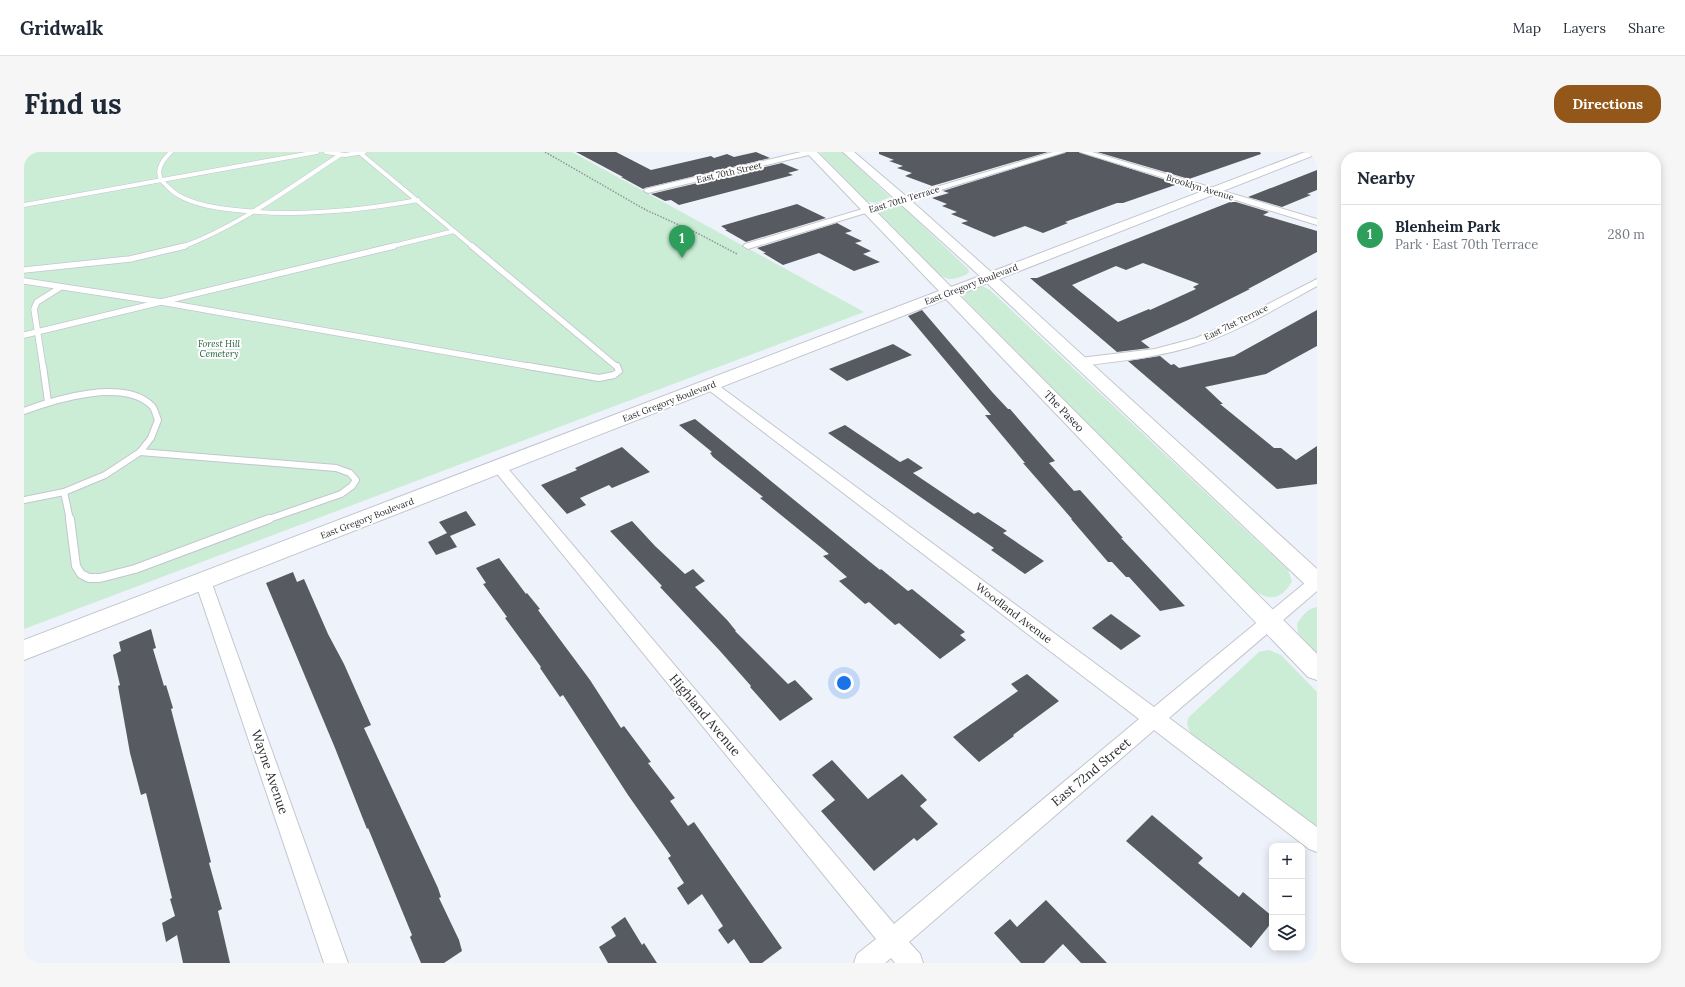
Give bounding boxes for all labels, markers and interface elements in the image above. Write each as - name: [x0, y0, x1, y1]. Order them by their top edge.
- text: Gridwalk: [20, 16, 103, 40]
- text: Map: [1513, 19, 1541, 37]
- text: Layers: [1563, 19, 1606, 37]
- text: Share: [1628, 19, 1665, 37]
- button: Directions: [1554, 85, 1661, 123]
- text: Find us: [24, 86, 122, 122]
- street label: East 70th Street: [695, 159, 763, 185]
- text: Nearby: [1357, 167, 1415, 189]
- street label: Brooklyn Avenue: [1165, 171, 1235, 203]
- street label: East 70th Terrace: [867, 183, 941, 215]
- text: Blenheim Park: [1395, 217, 1500, 236]
- pin: 1: [669, 225, 695, 258]
- text: 1: [1367, 226, 1373, 243]
- text: 280 m: [1608, 226, 1645, 243]
- text: Park · East 70th Terrace: [1395, 236, 1538, 253]
- street label: East Gregory Boulevard: [923, 261, 1020, 307]
- street label: East 71st Terrace: [1202, 302, 1270, 342]
- park label: Forest Hill Cemetery: [198, 338, 240, 359]
- street label: East Gregory Boulevard: [621, 378, 718, 424]
- street label: The Paseo: [1041, 387, 1087, 435]
- street label: East Gregory Boulevard: [319, 495, 416, 541]
- street label: Woodland Avenue: [973, 580, 1055, 646]
- street label: Highland Avenue: [666, 670, 744, 760]
- your location: [834, 673, 854, 693]
- street label: Wayne Avenue: [248, 727, 292, 817]
- street label: East 72nd Street: [1048, 734, 1134, 810]
- map controls: [1269, 843, 1305, 951]
- button: +: [1269, 843, 1305, 879]
- button: −: [1269, 879, 1305, 915]
- button: layers: [1269, 915, 1305, 951]

